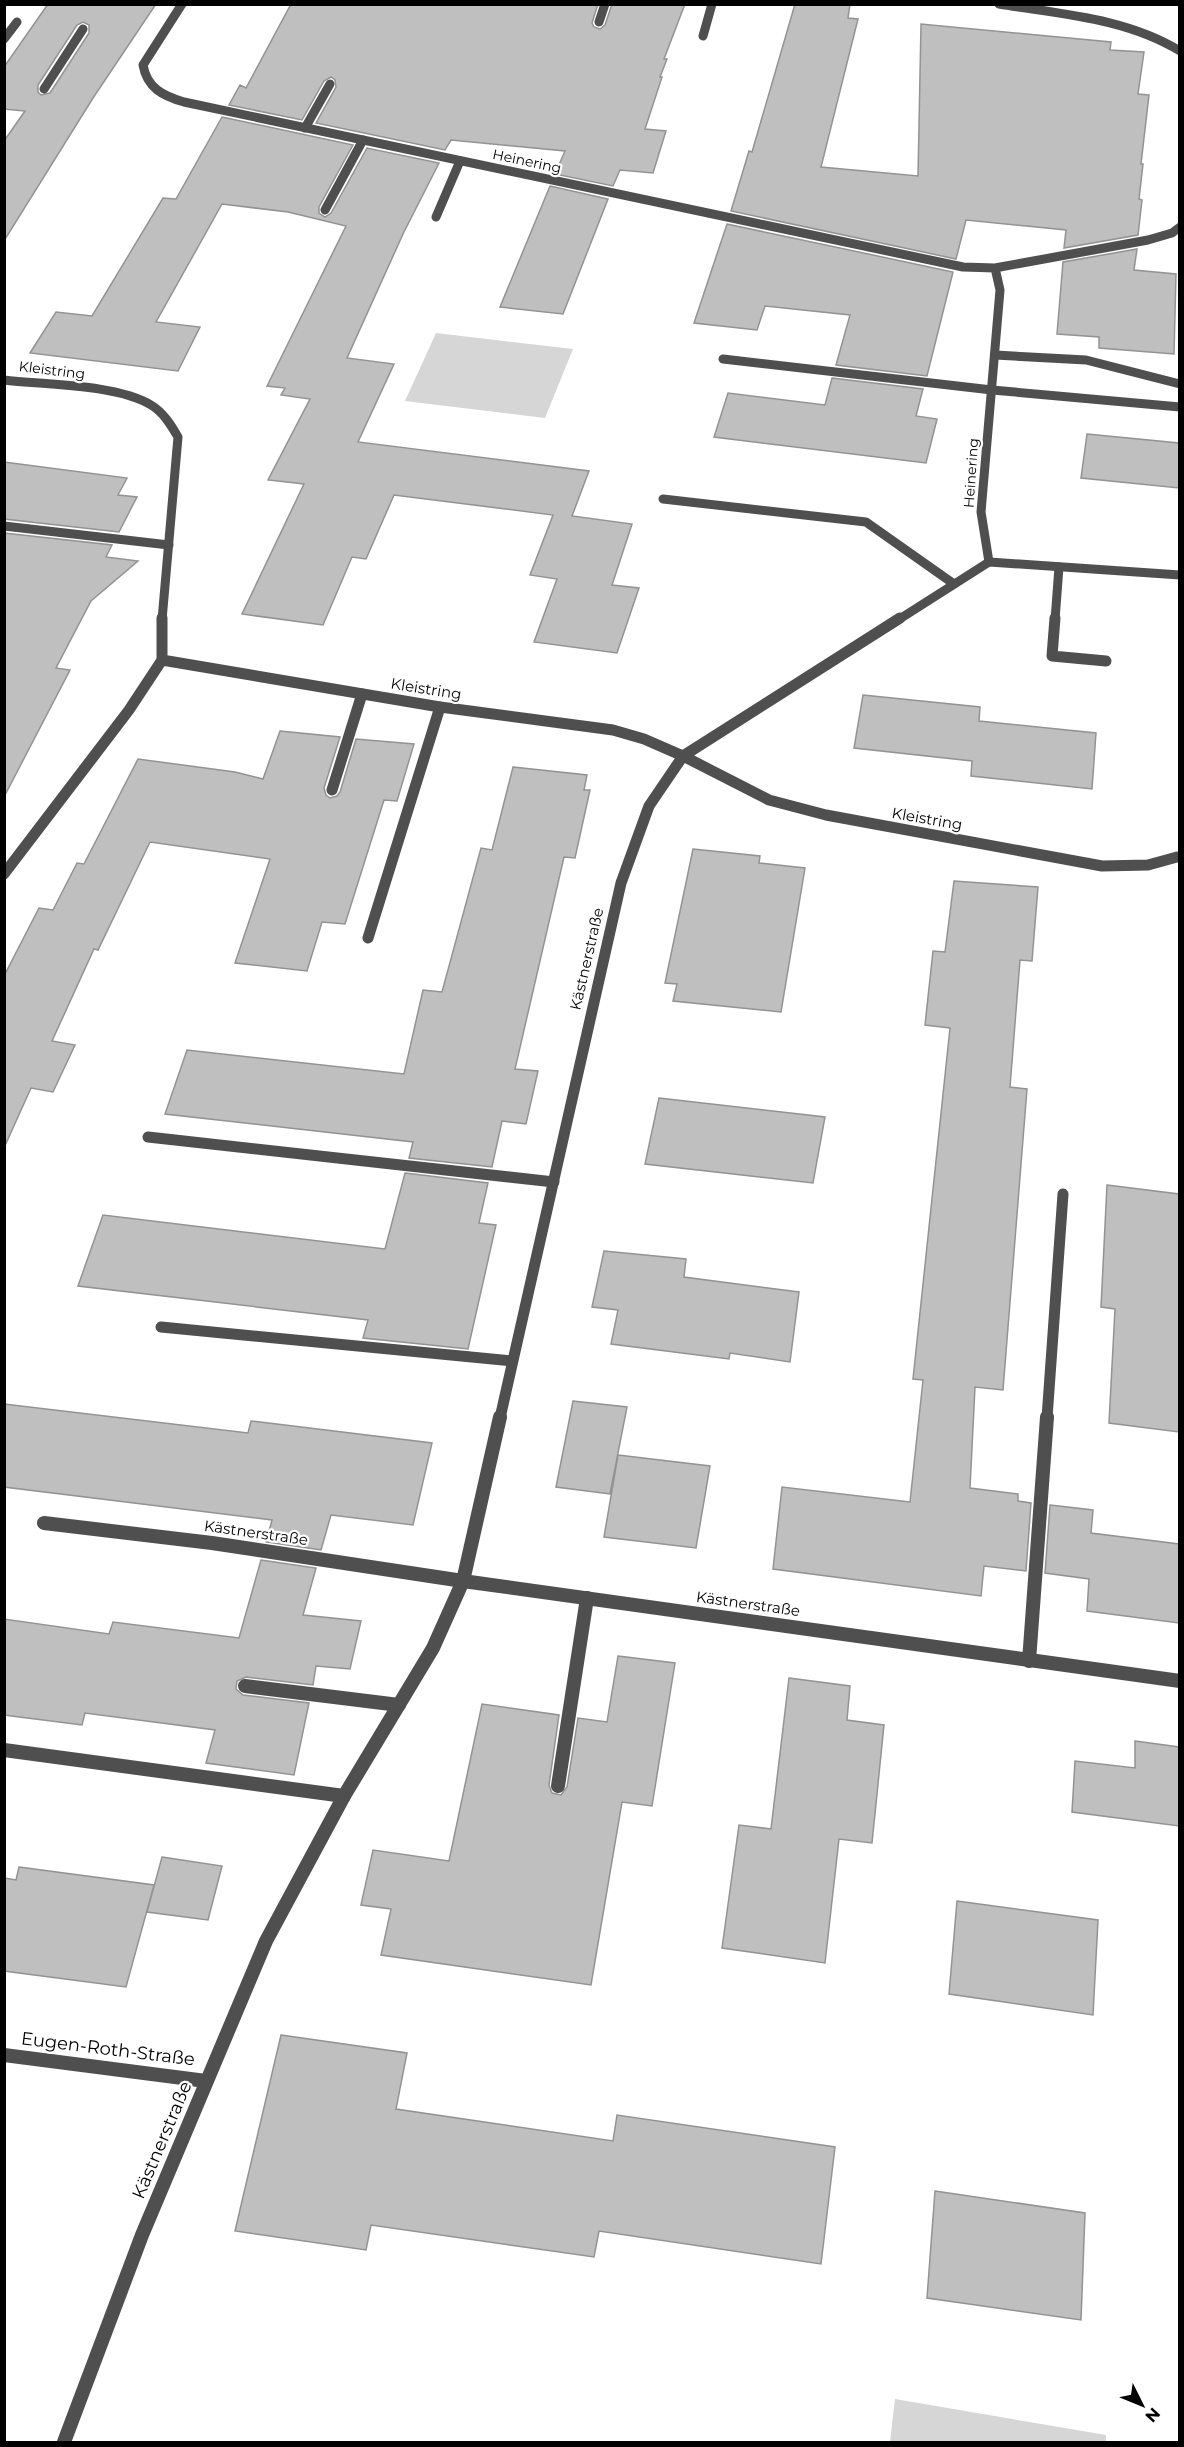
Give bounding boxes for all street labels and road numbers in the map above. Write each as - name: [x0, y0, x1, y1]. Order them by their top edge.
- street label: Heinering: [491, 145, 563, 177]
- street label: Kleistring: [18, 357, 86, 383]
- street label: Heinering: [960, 438, 982, 508]
- street label: Kleistring: [389, 674, 463, 703]
- street label: Kleistring: [890, 803, 964, 834]
- street label: Kästnerstraße: [565, 906, 608, 1012]
- street label: Kästnerstraße: [203, 1516, 309, 1549]
- street label: Kästnerstraße: [695, 1587, 801, 1620]
- street label: Eugen-Roth-Straße: [20, 2027, 196, 2071]
- street label: Kästnerstraße: [127, 2078, 197, 2202]

